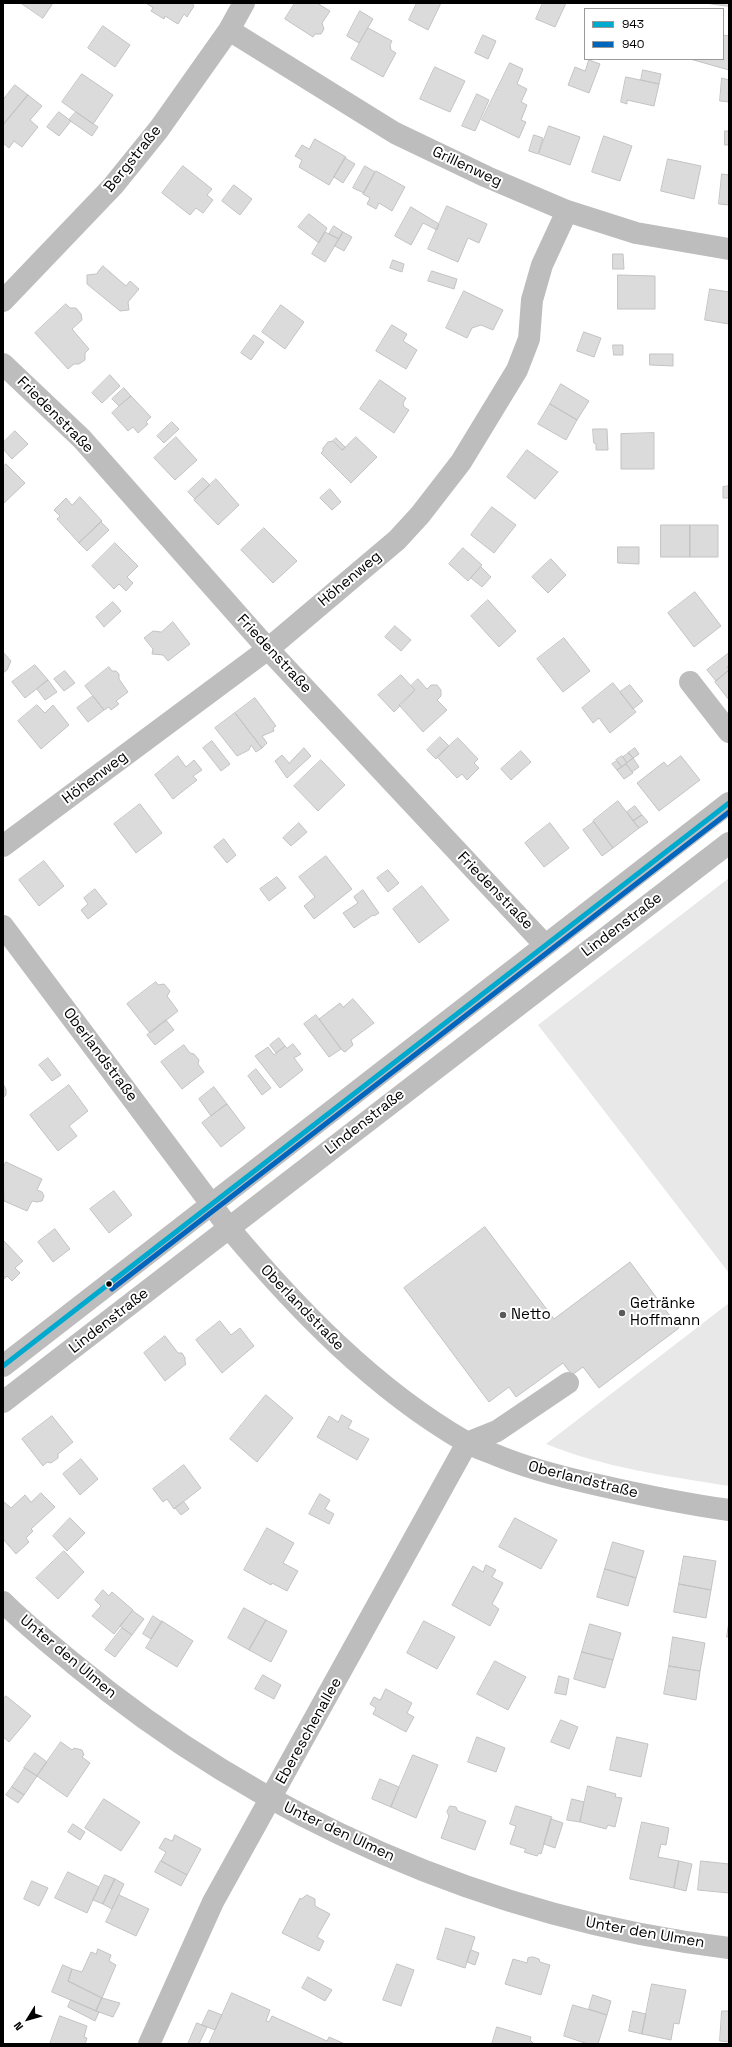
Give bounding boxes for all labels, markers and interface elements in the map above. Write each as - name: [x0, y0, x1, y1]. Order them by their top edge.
- legend: [584, 8, 724, 60]
- text: 943: [622, 16, 644, 32]
- text: 940: [622, 36, 645, 52]
- street label: Bergstraße: [101, 122, 165, 196]
- street label: Grillenweg: [429, 143, 505, 191]
- street label: Friedenstraße: [13, 373, 97, 457]
- street label: Höhenweg: [315, 547, 385, 611]
- street label: Friedenstraße: [233, 611, 315, 697]
- street label: Höhenweg: [59, 748, 131, 808]
- street label: Friedenstraße: [453, 848, 537, 934]
- street label: Lindenstraße: [578, 889, 666, 961]
- street label: Oberlandstraße: [59, 1005, 141, 1105]
- street label: Lindenstraße: [322, 1085, 408, 1159]
- street label: Oberlandstraße: [257, 1261, 347, 1355]
- unlabelled marker: [104, 1279, 114, 1289]
- street label: Lindenstraße: [66, 1284, 152, 1358]
- place label: Getränke Hoffmann: [630, 1295, 700, 1330]
- place label: Netto: [511, 1306, 551, 1324]
- marker: Getränke Hoffmann: [617, 1308, 627, 1318]
- marker: Netto: [498, 1310, 508, 1320]
- street label: Oberlandstraße: [526, 1458, 640, 1502]
- street label: Unter den Ulmen: [16, 1611, 120, 1703]
- street label: Ebereschenallee: [272, 1675, 346, 1787]
- street label: Unter den Ulmen: [281, 1798, 397, 1866]
- street label: Unter den Ulmen: [584, 1914, 706, 1952]
- north arrow: [8, 1999, 48, 2039]
- text: N: [11, 2019, 26, 2033]

